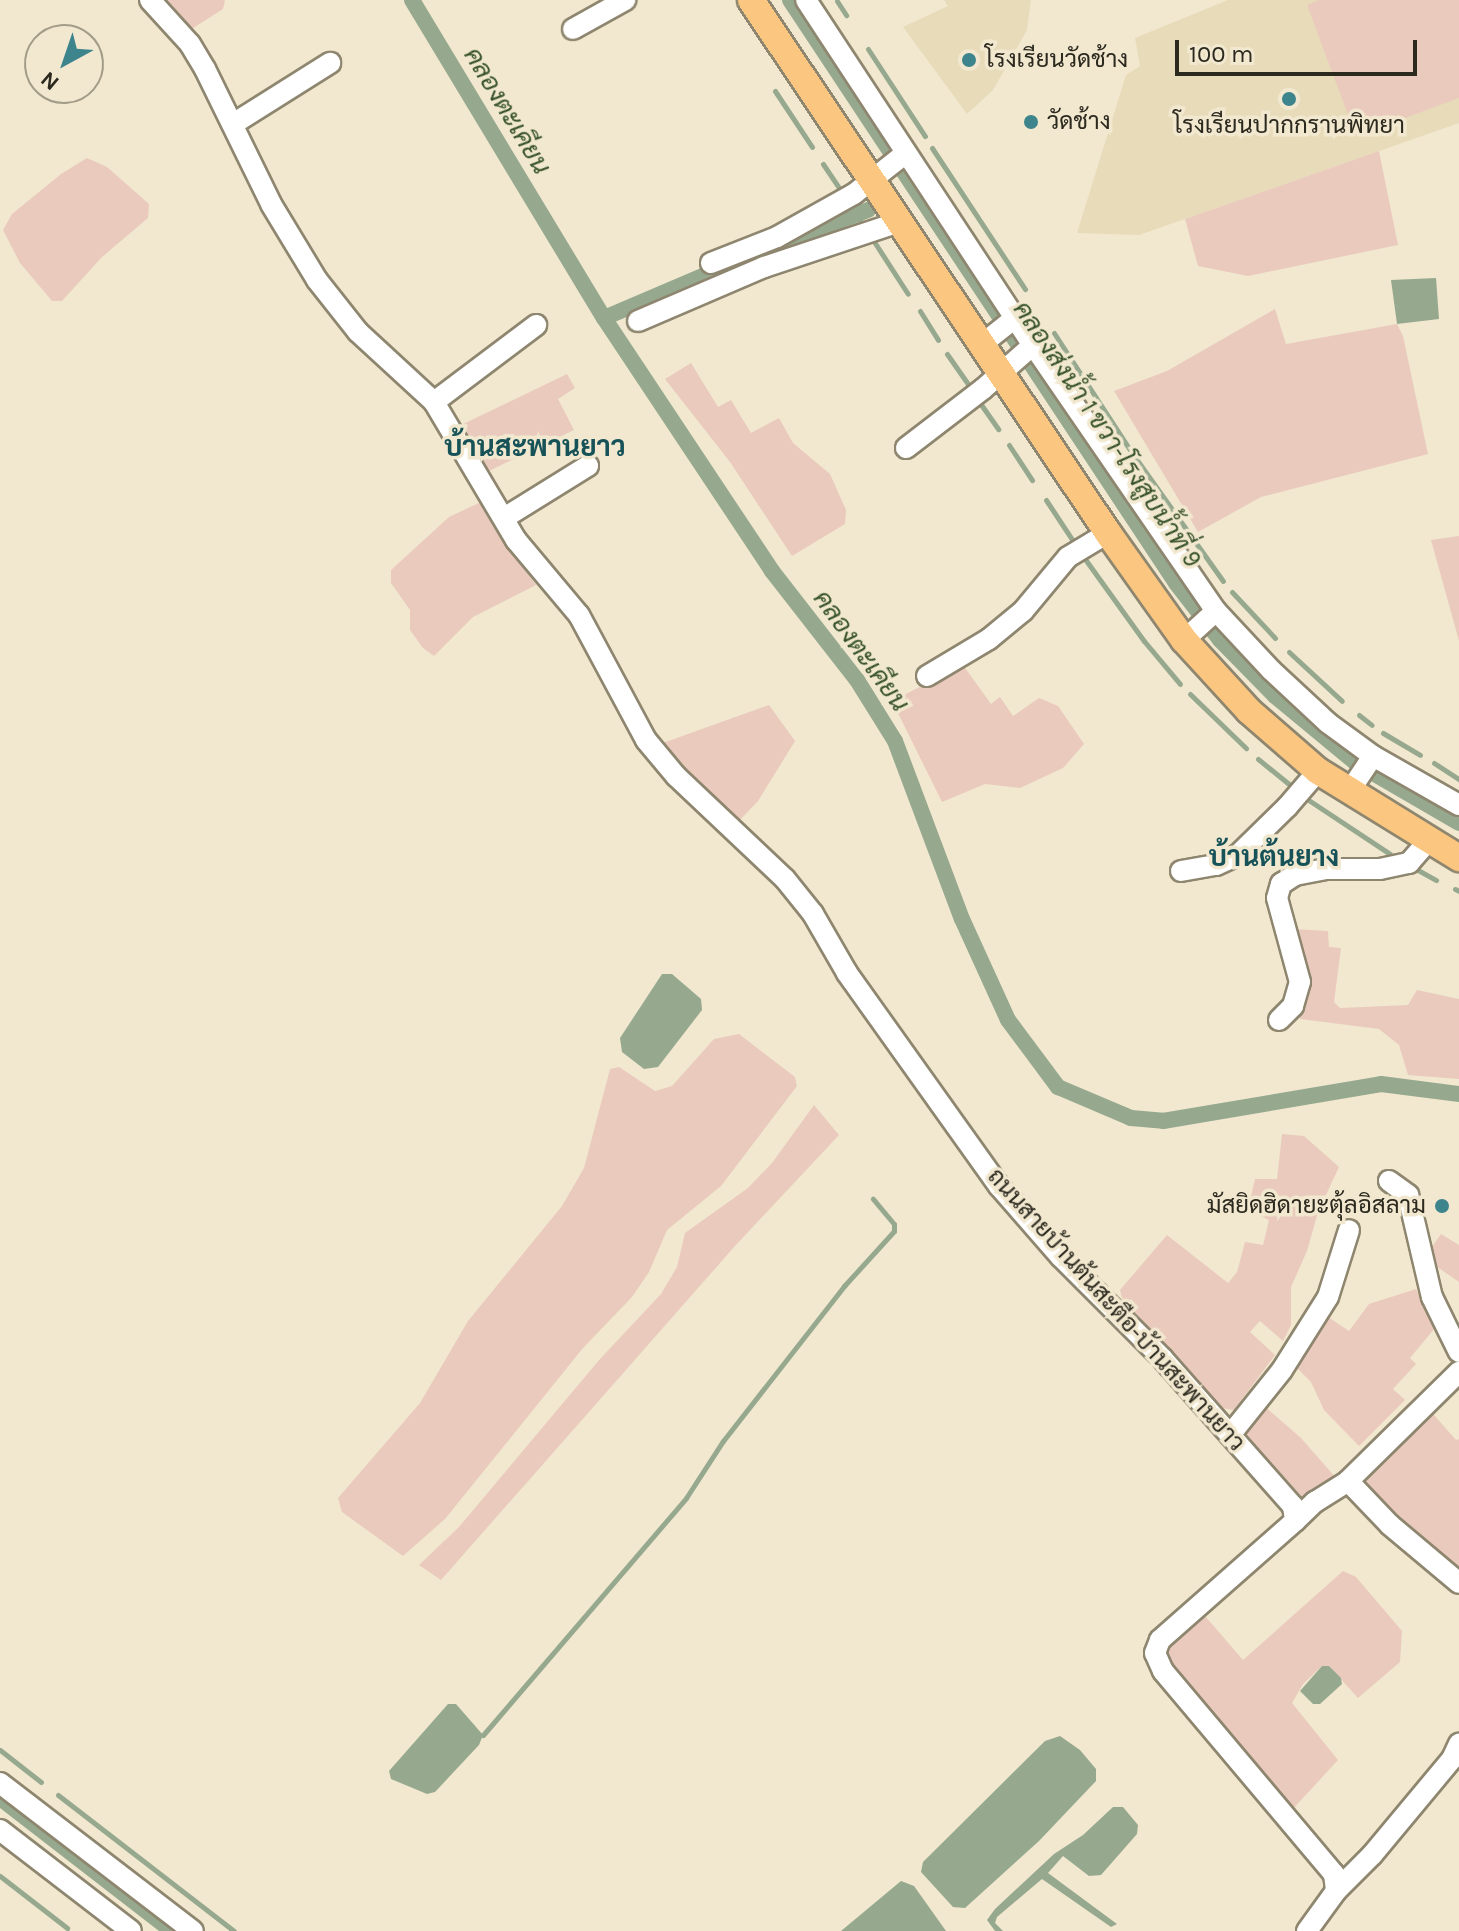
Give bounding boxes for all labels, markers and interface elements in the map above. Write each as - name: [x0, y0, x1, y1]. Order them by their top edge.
- north arrow: [24, 24, 104, 104]
- scale bar: [1179, 24, 1421, 74]
- text: 100 m: [1189, 40, 1254, 68]
- water label: คลองตะเคียน: [457, 42, 557, 180]
- place label: โรงเรียนวัดช้าง: [985, 46, 1128, 74]
- marker: โรงเรียนวัดช้าง: [960, 51, 978, 69]
- text: N: [35, 66, 64, 96]
- marker: โรงเรียนปากกรานพิทยา: [1280, 90, 1298, 108]
- place label: วัดช้าง: [1047, 108, 1111, 136]
- place label: โรงเรียนปากกรานพิทยา: [1173, 112, 1405, 140]
- marker: วัดช้าง: [1022, 113, 1040, 131]
- water label: คลองส่งน้ำ 1 ขวา-โรงสูบน้ำที่ 9: [1006, 295, 1208, 573]
- district label: บ้านสะพานยาว: [444, 430, 626, 464]
- water label: คลองตะเคียน: [806, 584, 916, 718]
- district label: บ้านต้นยาง: [1209, 840, 1339, 874]
- street label: ถนนสายบ้านต้นสะตือ-บ้านสะพานยาว: [981, 1163, 1251, 1457]
- place label: มัสยิดฮิดายะตุ้ลอิสลาม: [1207, 1192, 1426, 1220]
- marker: มัสยิดฮิดายะตุ้ลอิสลาม: [1433, 1197, 1451, 1215]

